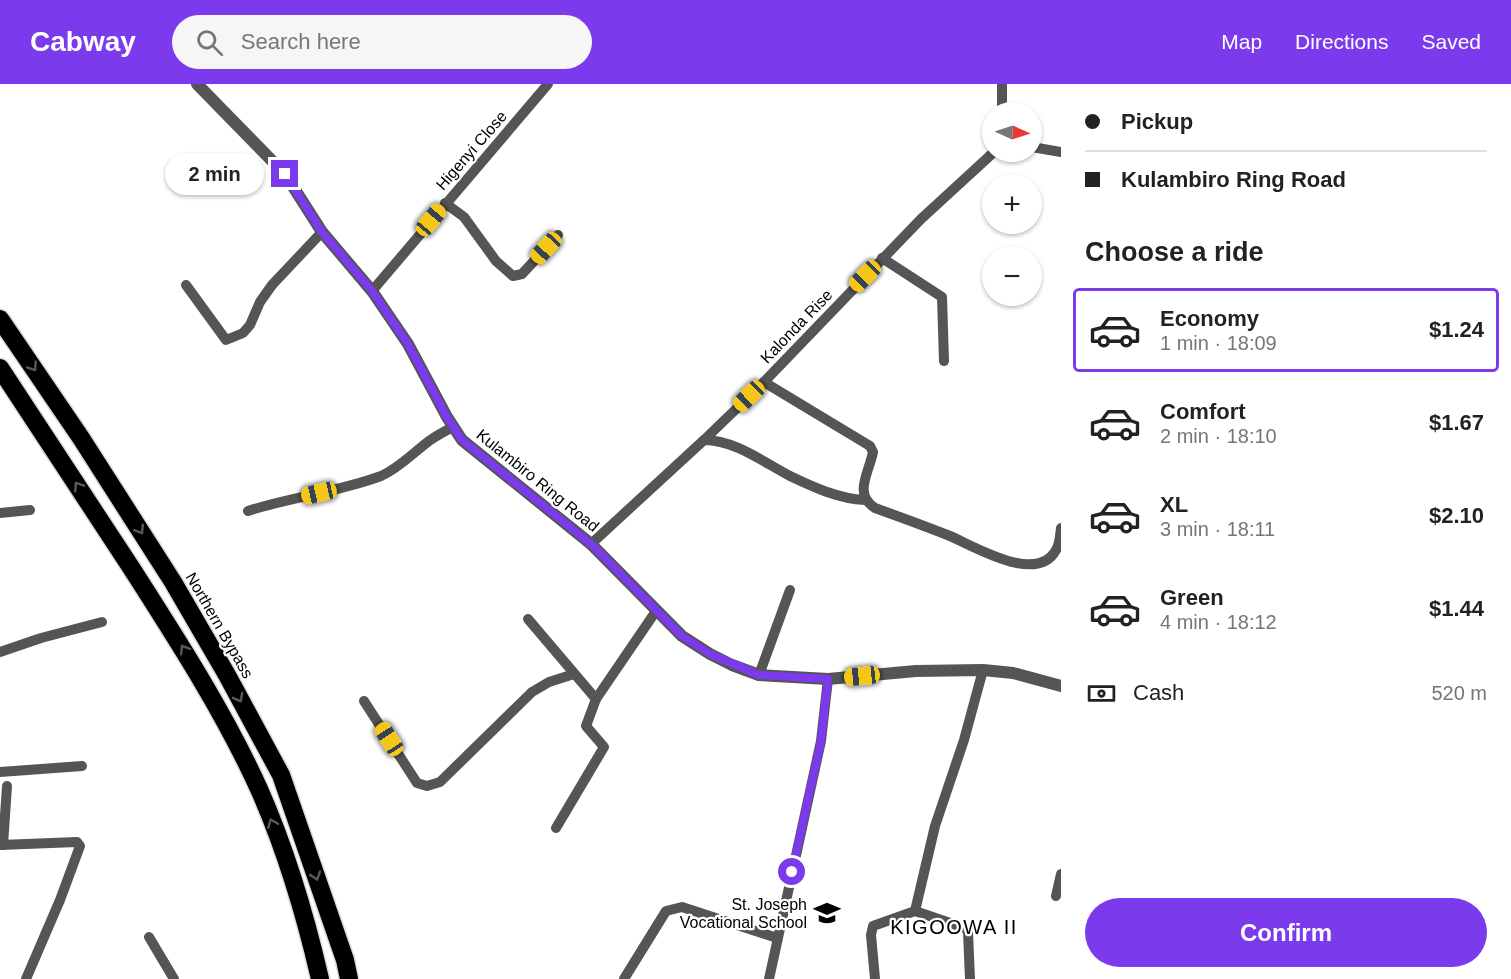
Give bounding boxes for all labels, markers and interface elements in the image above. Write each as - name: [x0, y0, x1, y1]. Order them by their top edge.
- search box: [172, 15, 592, 69]
- text: Cabway: [30, 26, 136, 57]
- icon: search: [193, 26, 226, 59]
- text: Search here: [241, 29, 361, 54]
- text: Map: [1221, 30, 1262, 53]
- text: Directions: [1295, 30, 1388, 53]
- text: Saved: [1421, 30, 1481, 53]
- north arrow: [982, 102, 1042, 162]
- map controls: [982, 102, 1042, 306]
- street label: Higenyi Close: [433, 107, 510, 193]
- text: Pickup: [1121, 109, 1193, 134]
- callout: 2 min: [165, 153, 264, 195]
- route end: [271, 160, 298, 187]
- text: 2 min: [188, 163, 241, 185]
- text: Kulambiro Ring Road: [1121, 167, 1346, 192]
- button: +: [982, 174, 1042, 234]
- car: [413, 200, 449, 240]
- car: [527, 229, 565, 267]
- text: Choose a ride: [1085, 237, 1264, 267]
- button: −: [982, 246, 1042, 306]
- car: [846, 257, 884, 295]
- street label: Kalonda Rise: [757, 286, 836, 366]
- icon: car: [1088, 303, 1142, 357]
- text: Economy: [1160, 306, 1259, 331]
- text: $1.24: [1429, 317, 1484, 342]
- text: 1 min · 18:09: [1160, 332, 1277, 354]
- one-way arrow: [26, 360, 37, 371]
- car: [730, 377, 768, 415]
- icon: car: [1088, 396, 1142, 450]
- text: Comfort: [1160, 399, 1246, 424]
- text: $1.67: [1429, 410, 1484, 435]
- text: 2 min · 18:10: [1160, 425, 1277, 447]
- street label: Kulambiro Ring Road: [473, 426, 602, 535]
- car: [299, 480, 339, 506]
- one-way arrow: [73, 482, 85, 492]
- icon: car: [1088, 489, 1142, 543]
- text: XL: [1160, 492, 1188, 517]
- text: $2.10: [1429, 503, 1484, 528]
- text: 3 min · 18:11: [1160, 518, 1275, 540]
- one-way arrow: [132, 524, 144, 534]
- street label: Northern Bypass: [182, 569, 257, 681]
- icon: car: [1088, 582, 1142, 636]
- text: Green: [1160, 585, 1224, 610]
- text: $1.44: [1429, 596, 1484, 621]
- text: 4 min · 18:12: [1160, 611, 1277, 633]
- one-way arrow: [180, 645, 191, 656]
- car: [843, 665, 881, 687]
- icon: cash: [1085, 677, 1118, 710]
- text: Cash: [1133, 680, 1184, 705]
- text: 520 m: [1431, 682, 1487, 704]
- one-way arrow: [232, 692, 243, 702]
- car: [372, 719, 406, 759]
- one-way arrow: [267, 818, 279, 829]
- route start: [778, 858, 805, 885]
- one-way arrow: [309, 870, 322, 881]
- place label: St. Joseph Vocational School: [680, 896, 807, 931]
- school or university icon: St. Joseph Vocational School: [812, 898, 842, 928]
- button: Confirm: [1085, 898, 1487, 967]
- district label: KIGOOWA II: [890, 916, 1018, 938]

